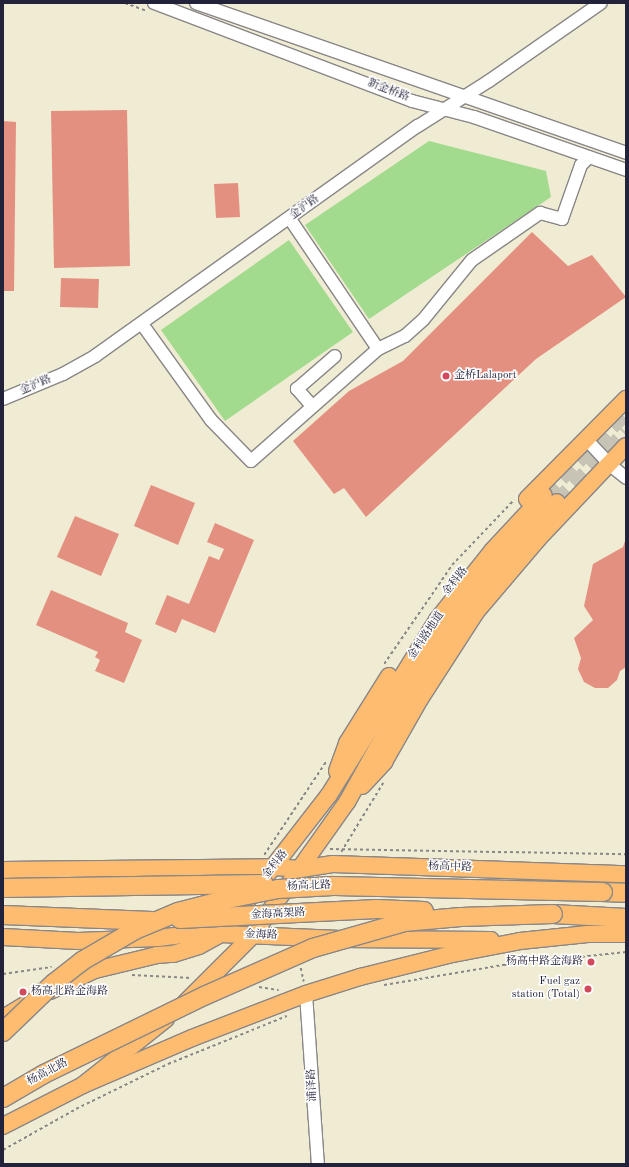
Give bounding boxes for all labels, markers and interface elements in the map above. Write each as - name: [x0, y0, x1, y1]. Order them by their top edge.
- street label: 新金桥路: [365, 77, 411, 105]
- street label: 金沪路: [288, 193, 322, 223]
- place label: 金桥Lalaport: [454, 369, 517, 383]
- marker: 金桥Lalaport: [441, 371, 451, 381]
- street label: 金沪路: [18, 373, 54, 399]
- street label: 金科路: [441, 565, 471, 599]
- street label: 金科路地道: [406, 610, 448, 662]
- street label: 金科路: [260, 848, 292, 882]
- street label: 杨高中路: [428, 861, 472, 875]
- street label: 杨高北路: [287, 880, 331, 894]
- street label: 金海高架路: [250, 907, 306, 923]
- street label: 金海路: [244, 929, 278, 943]
- place label: 杨高中路金海路: [506, 955, 583, 969]
- marker: 杨高中路金海路: [586, 957, 596, 967]
- place label: Fuel gaz station (Total): [512, 976, 580, 1002]
- marker: Fuel gaz station (Total): [583, 984, 593, 994]
- place label: 杨高北路金海路: [31, 985, 108, 999]
- marker: 杨高北路金海路: [18, 987, 28, 997]
- street label: 杨高北路: [25, 1057, 71, 1089]
- street label: 浦泽路: [306, 1068, 320, 1102]

